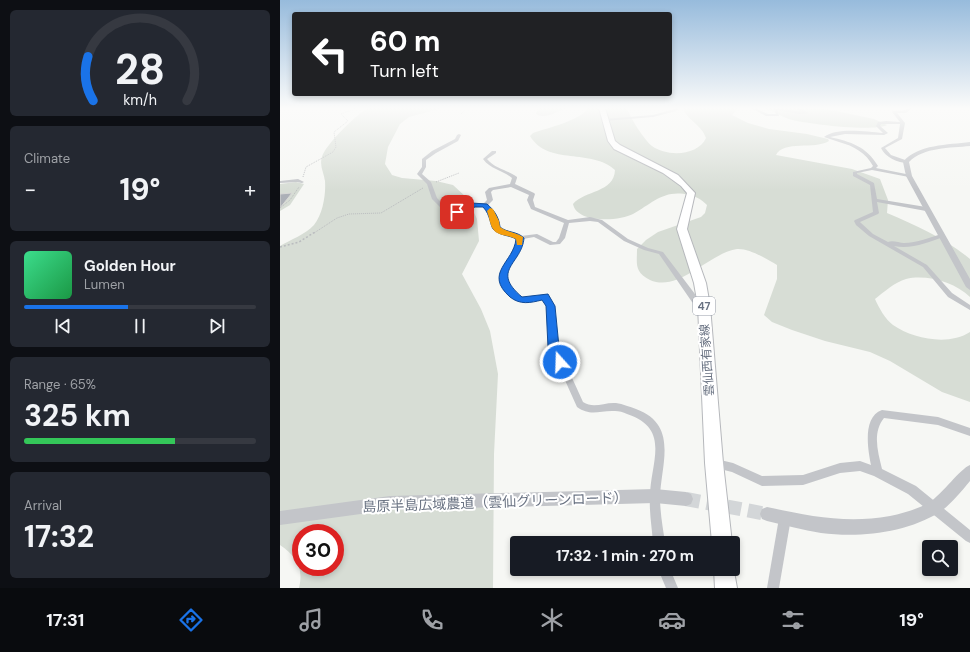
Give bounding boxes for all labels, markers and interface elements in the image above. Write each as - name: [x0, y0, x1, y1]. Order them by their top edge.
- text: 60 m: [370, 23, 440, 60]
- icon: left: [304, 28, 356, 80]
- text: 28: [115, 43, 165, 97]
- text: Turn left: [370, 59, 439, 83]
- text: km/h: [123, 90, 157, 108]
- text: Climate: [24, 150, 70, 167]
- text: 19°: [120, 170, 160, 209]
- text: −: [24, 175, 36, 204]
- text: +: [244, 175, 256, 204]
- pin: [440, 195, 474, 229]
- icon: arrive: [446, 201, 468, 223]
- text: Golden Hour: [84, 256, 176, 276]
- text: Lumen: [84, 276, 125, 293]
- road number: 47: [693, 297, 715, 315]
- icon: previous: [52, 315, 74, 337]
- icon: pause: [129, 315, 151, 337]
- icon: next: [206, 315, 228, 337]
- street label: 雲仙西有家線: [697, 324, 717, 396]
- position arrow: [539, 341, 581, 383]
- text: Range · 65%: [24, 376, 96, 393]
- text: 325 km: [24, 396, 131, 435]
- street label: 島原半島広域農道（雲仙グリーンロード）: [362, 488, 628, 516]
- text: Arrival: [24, 497, 62, 514]
- text: 17:32: [24, 517, 94, 556]
- speed limit sign: 30: [292, 524, 344, 576]
- map controls: [922, 540, 958, 576]
- button: search: [922, 540, 958, 576]
- text: 17:32 · 1 min · 270 m: [556, 546, 694, 566]
- icon: directions: [177, 606, 205, 634]
- icon: music: [297, 606, 325, 634]
- icon: phone: [418, 606, 446, 634]
- icon: climate: [538, 606, 566, 634]
- icon: car: [658, 606, 686, 634]
- icon: filters: [779, 606, 807, 634]
- text: 17:31: [46, 608, 84, 632]
- text: 19°: [899, 608, 924, 632]

